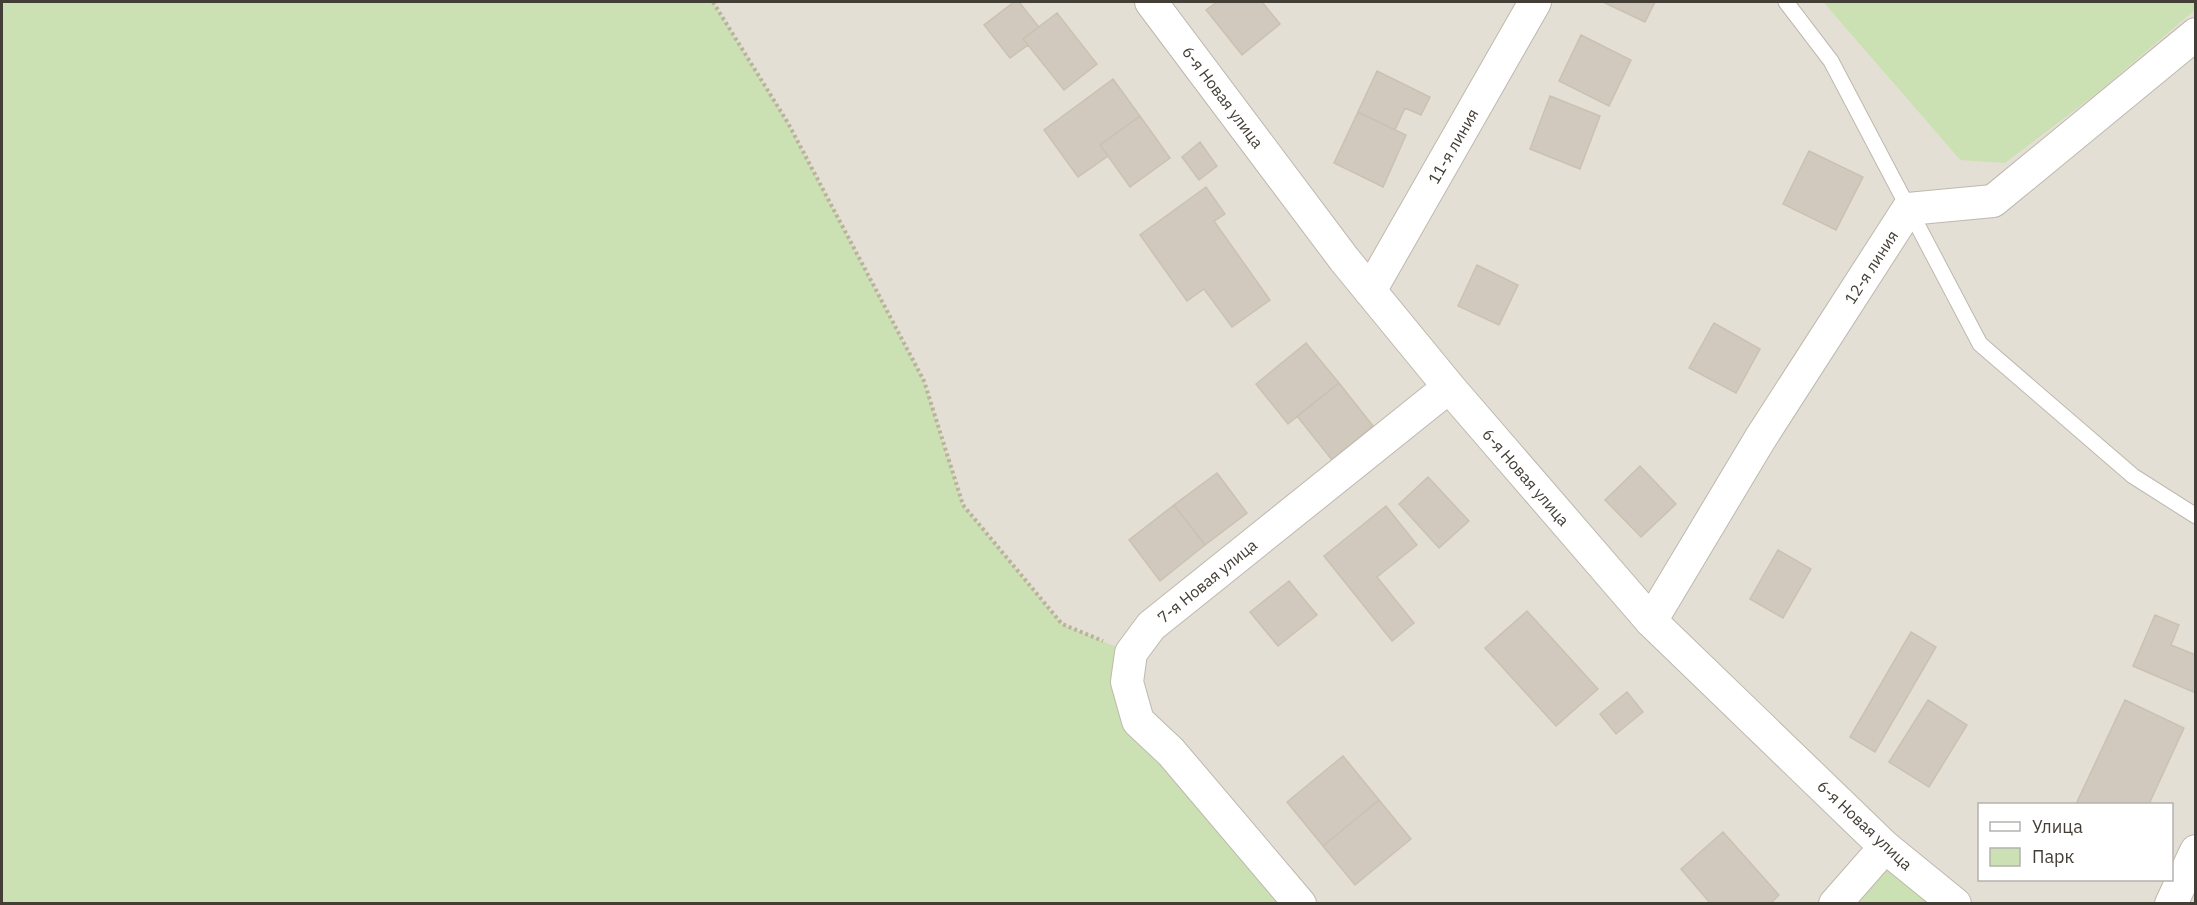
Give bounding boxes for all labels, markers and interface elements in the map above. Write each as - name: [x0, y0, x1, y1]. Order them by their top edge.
- street label: 6-я Новая улица: [1178, 42, 1268, 152]
- street label: 11-я линия: [1423, 105, 1483, 187]
- street label: 12-я линия: [1840, 226, 1902, 308]
- street label: 6-я Новая улица: [1478, 424, 1574, 530]
- street label: 7-я Новая улица: [1153, 534, 1261, 627]
- street label: 6-я Новая улица: [1813, 776, 1917, 874]
- legend: [1978, 803, 2173, 881]
- text: Улица: [2032, 815, 2083, 838]
- text: Парк: [2032, 845, 2075, 868]

